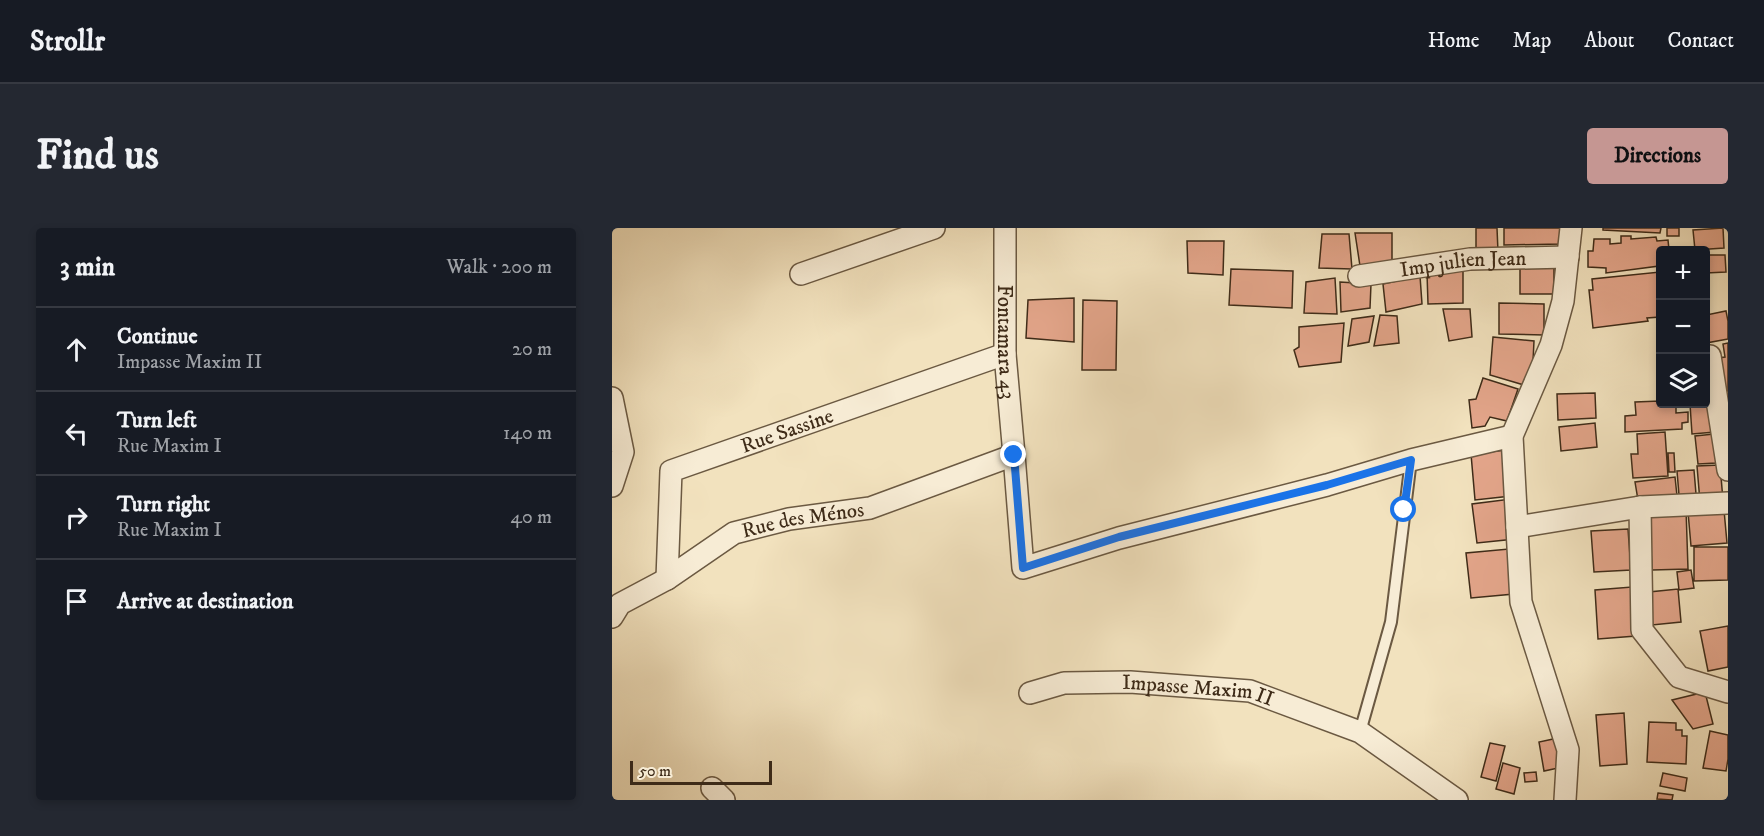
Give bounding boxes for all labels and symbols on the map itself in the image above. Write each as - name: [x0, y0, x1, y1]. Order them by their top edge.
- street label: Imp julien Jean: [1398, 246, 1527, 284]
- street label: Fontamara 43: [991, 285, 1021, 400]
- street label: Rue Sassine: [738, 403, 837, 459]
- route end: [1000, 441, 1026, 467]
- route start: [1390, 496, 1416, 522]
- street label: Rue des Ménos: [739, 497, 866, 545]
- street label: Impasse Maxim II: [1122, 670, 1277, 713]
- scale bar: [630, 758, 772, 786]

